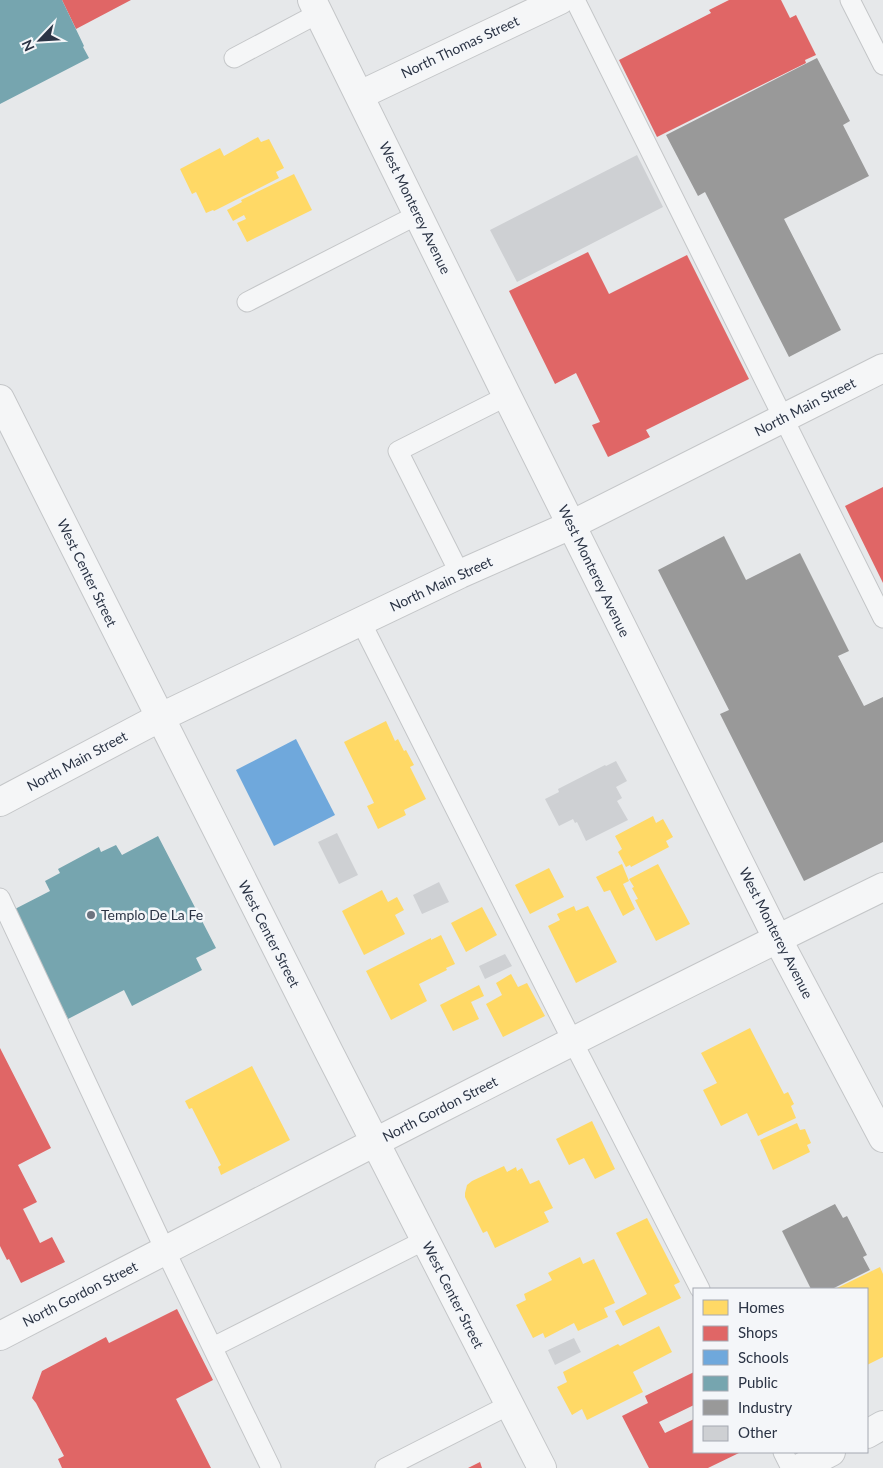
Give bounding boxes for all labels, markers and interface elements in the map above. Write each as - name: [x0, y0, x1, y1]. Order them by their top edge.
- street label: North Thomas Street: [398, 12, 522, 81]
- north arrow: [15, 15, 65, 65]
- text: N: [18, 37, 38, 54]
- street label: West Monterey Avenue: [376, 139, 455, 277]
- street label: North Main Street: [751, 374, 858, 439]
- street label: West Monterey Avenue: [555, 502, 634, 640]
- street label: West Center Street: [54, 516, 121, 629]
- street label: North Main Street: [387, 552, 495, 615]
- street label: North Main Street: [24, 727, 130, 794]
- street label: West Monterey Avenue: [736, 864, 817, 1001]
- street label: West Center Street: [235, 877, 304, 990]
- place label: Templo De La Fe: [101, 906, 203, 923]
- marker: Templo De La Fe: [85, 909, 97, 921]
- street label: North Gordon Street: [379, 1072, 500, 1145]
- street label: West Center Street: [419, 1238, 488, 1351]
- street label: North Gordon Street: [19, 1257, 140, 1330]
- legend: [693, 1288, 868, 1453]
- text: Homes: [738, 1298, 784, 1316]
- text: Shops: [738, 1323, 778, 1341]
- text: Schools: [738, 1348, 789, 1366]
- text: Public: [738, 1373, 778, 1391]
- text: Industry: [738, 1398, 793, 1416]
- text: Other: [738, 1423, 778, 1441]

